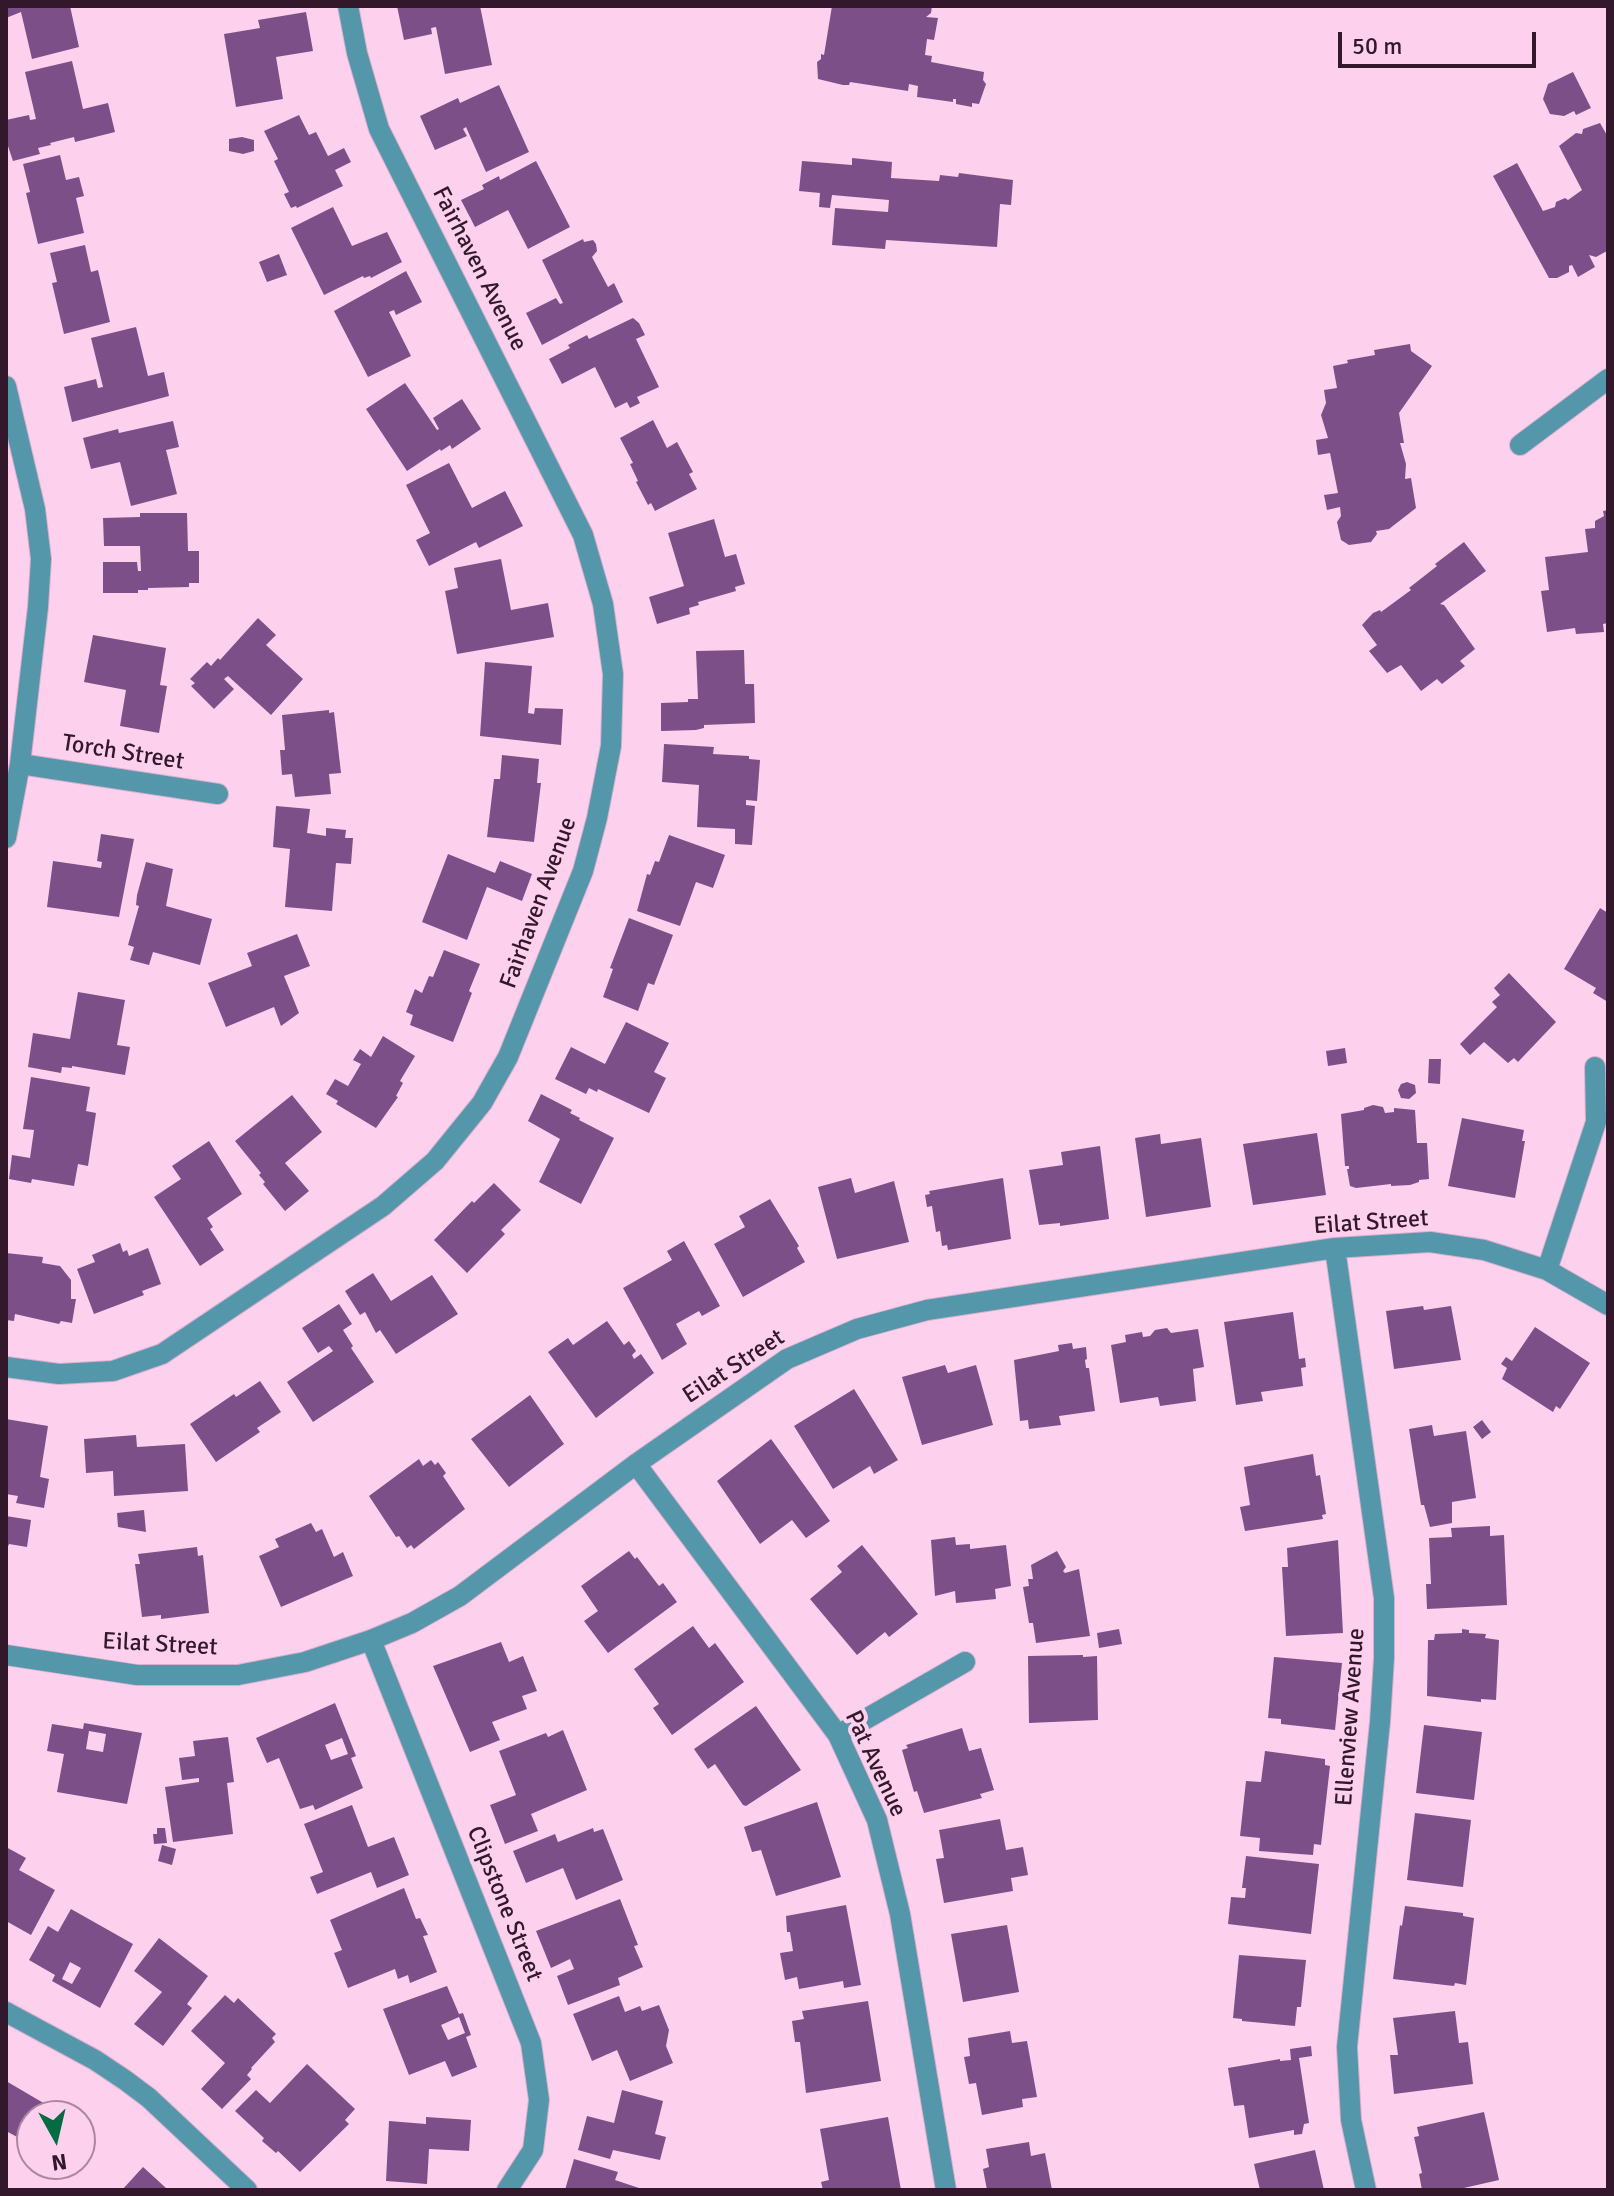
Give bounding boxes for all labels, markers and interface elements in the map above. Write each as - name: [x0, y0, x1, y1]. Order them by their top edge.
- scale bar: [1342, 16, 1540, 66]
- text: 50 m: [1352, 31, 1402, 61]
- street label: Fairhaven Avenue: [425, 182, 533, 356]
- street label: Torch Street: [60, 729, 186, 777]
- street label: Fairhaven Avenue: [495, 813, 583, 993]
- street label: Eilat Street: [1312, 1205, 1430, 1241]
- street label: Eilat Street: [678, 1324, 790, 1410]
- street label: Ellenview Avenue: [1330, 1627, 1372, 1807]
- street label: Eilat Street: [102, 1628, 218, 1662]
- street label: Pat Avenue: [838, 1706, 912, 1822]
- street label: Clipstone Street: [460, 1822, 548, 1986]
- north arrow: [16, 2100, 96, 2180]
- text: N: [50, 2148, 69, 2177]

